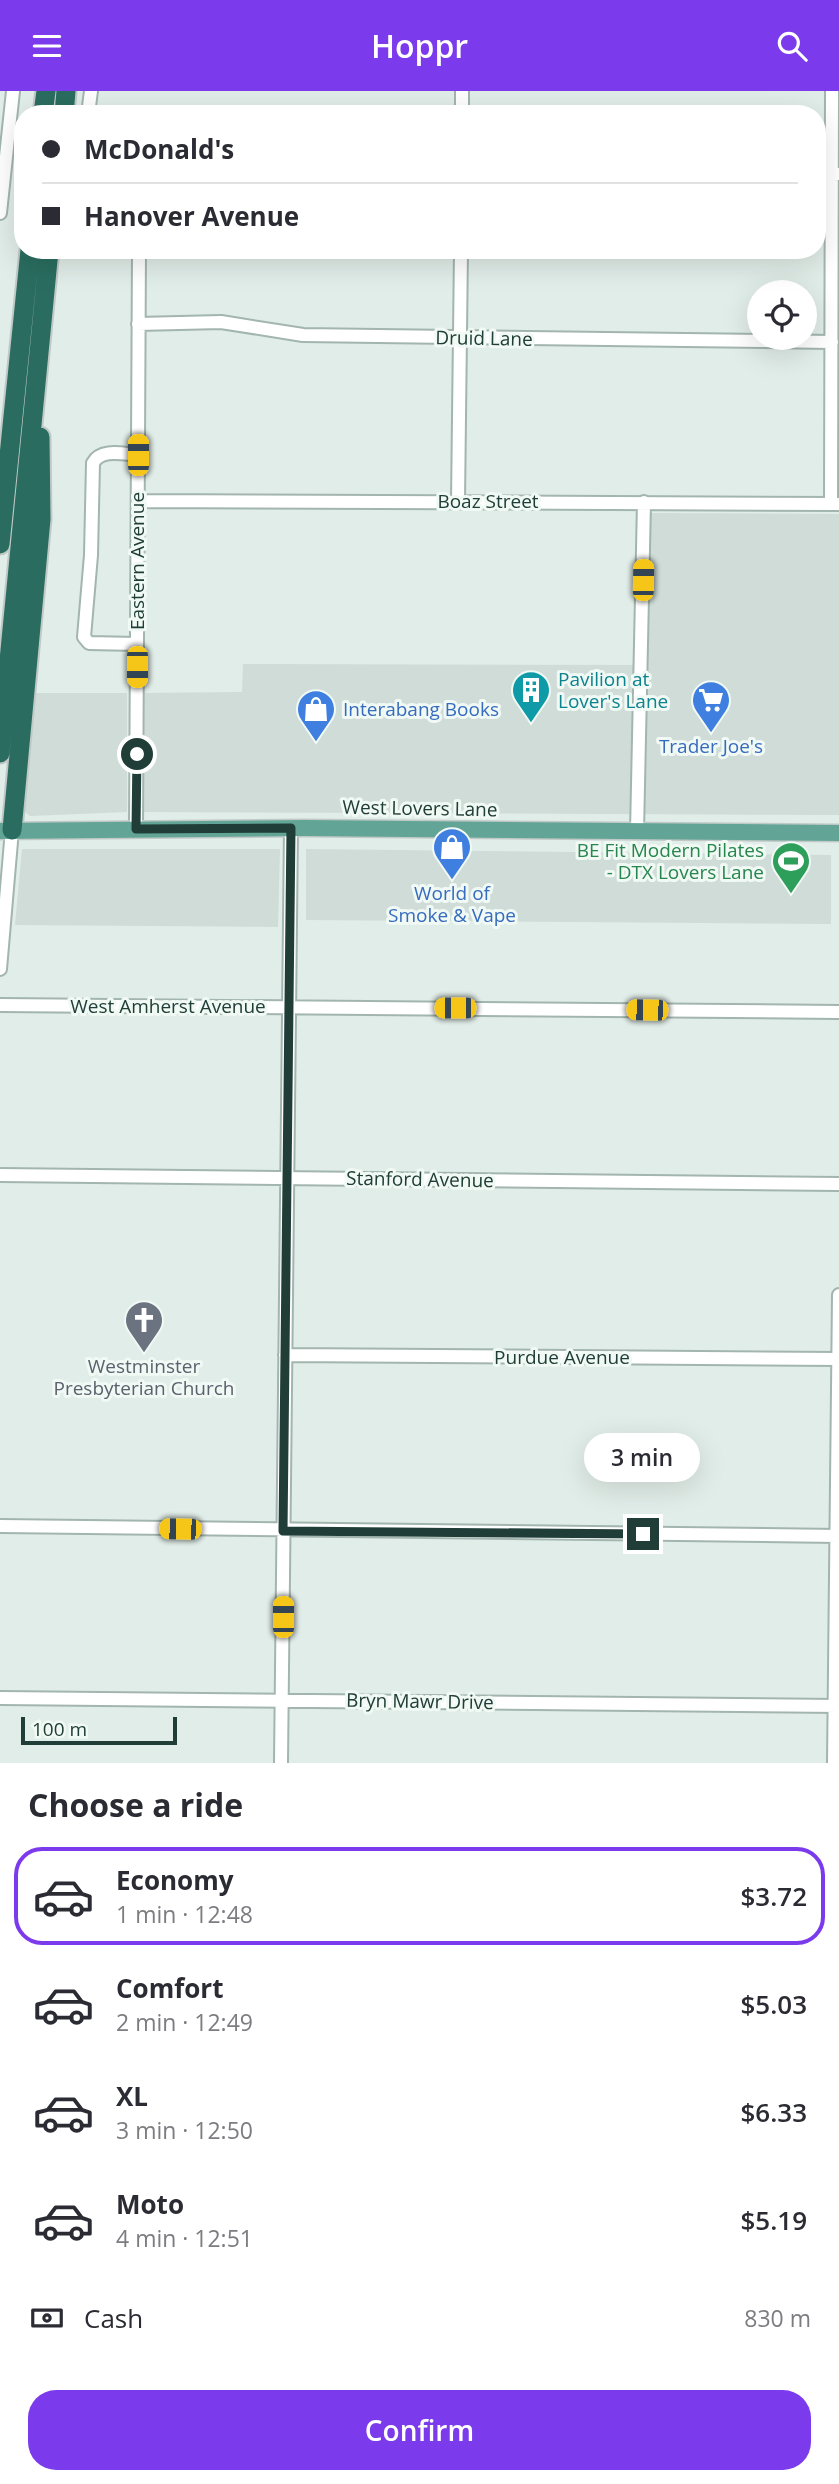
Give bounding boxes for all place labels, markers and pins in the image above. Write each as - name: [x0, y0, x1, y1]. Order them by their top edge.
- place label: Pavilion at Lover's Lane: [558, 666, 668, 714]
- building icon: Pavilion at Lover's Lane: [510, 669, 552, 724]
- supermarket icon: Trader Joe's: [690, 679, 732, 734]
- shop icon: Interabang Books: [295, 688, 337, 743]
- place label: Interabang Books: [343, 696, 499, 722]
- place label: Trader Joe's: [659, 733, 763, 759]
- shop icon: World of Smoke & Vape: [431, 826, 473, 881]
- place label: BE Fit Modern Pilates - DTX Lovers Lane: [577, 837, 764, 885]
- sports icon: BE Fit Modern Pilates - DTX Lovers Lane: [770, 840, 812, 895]
- place label: World of Smoke & Vape: [388, 880, 516, 928]
- church icon: Westminster Presbyterian Church: [123, 1299, 165, 1354]
- place label: Westminster Presbyterian Church: [53, 1353, 235, 1401]

